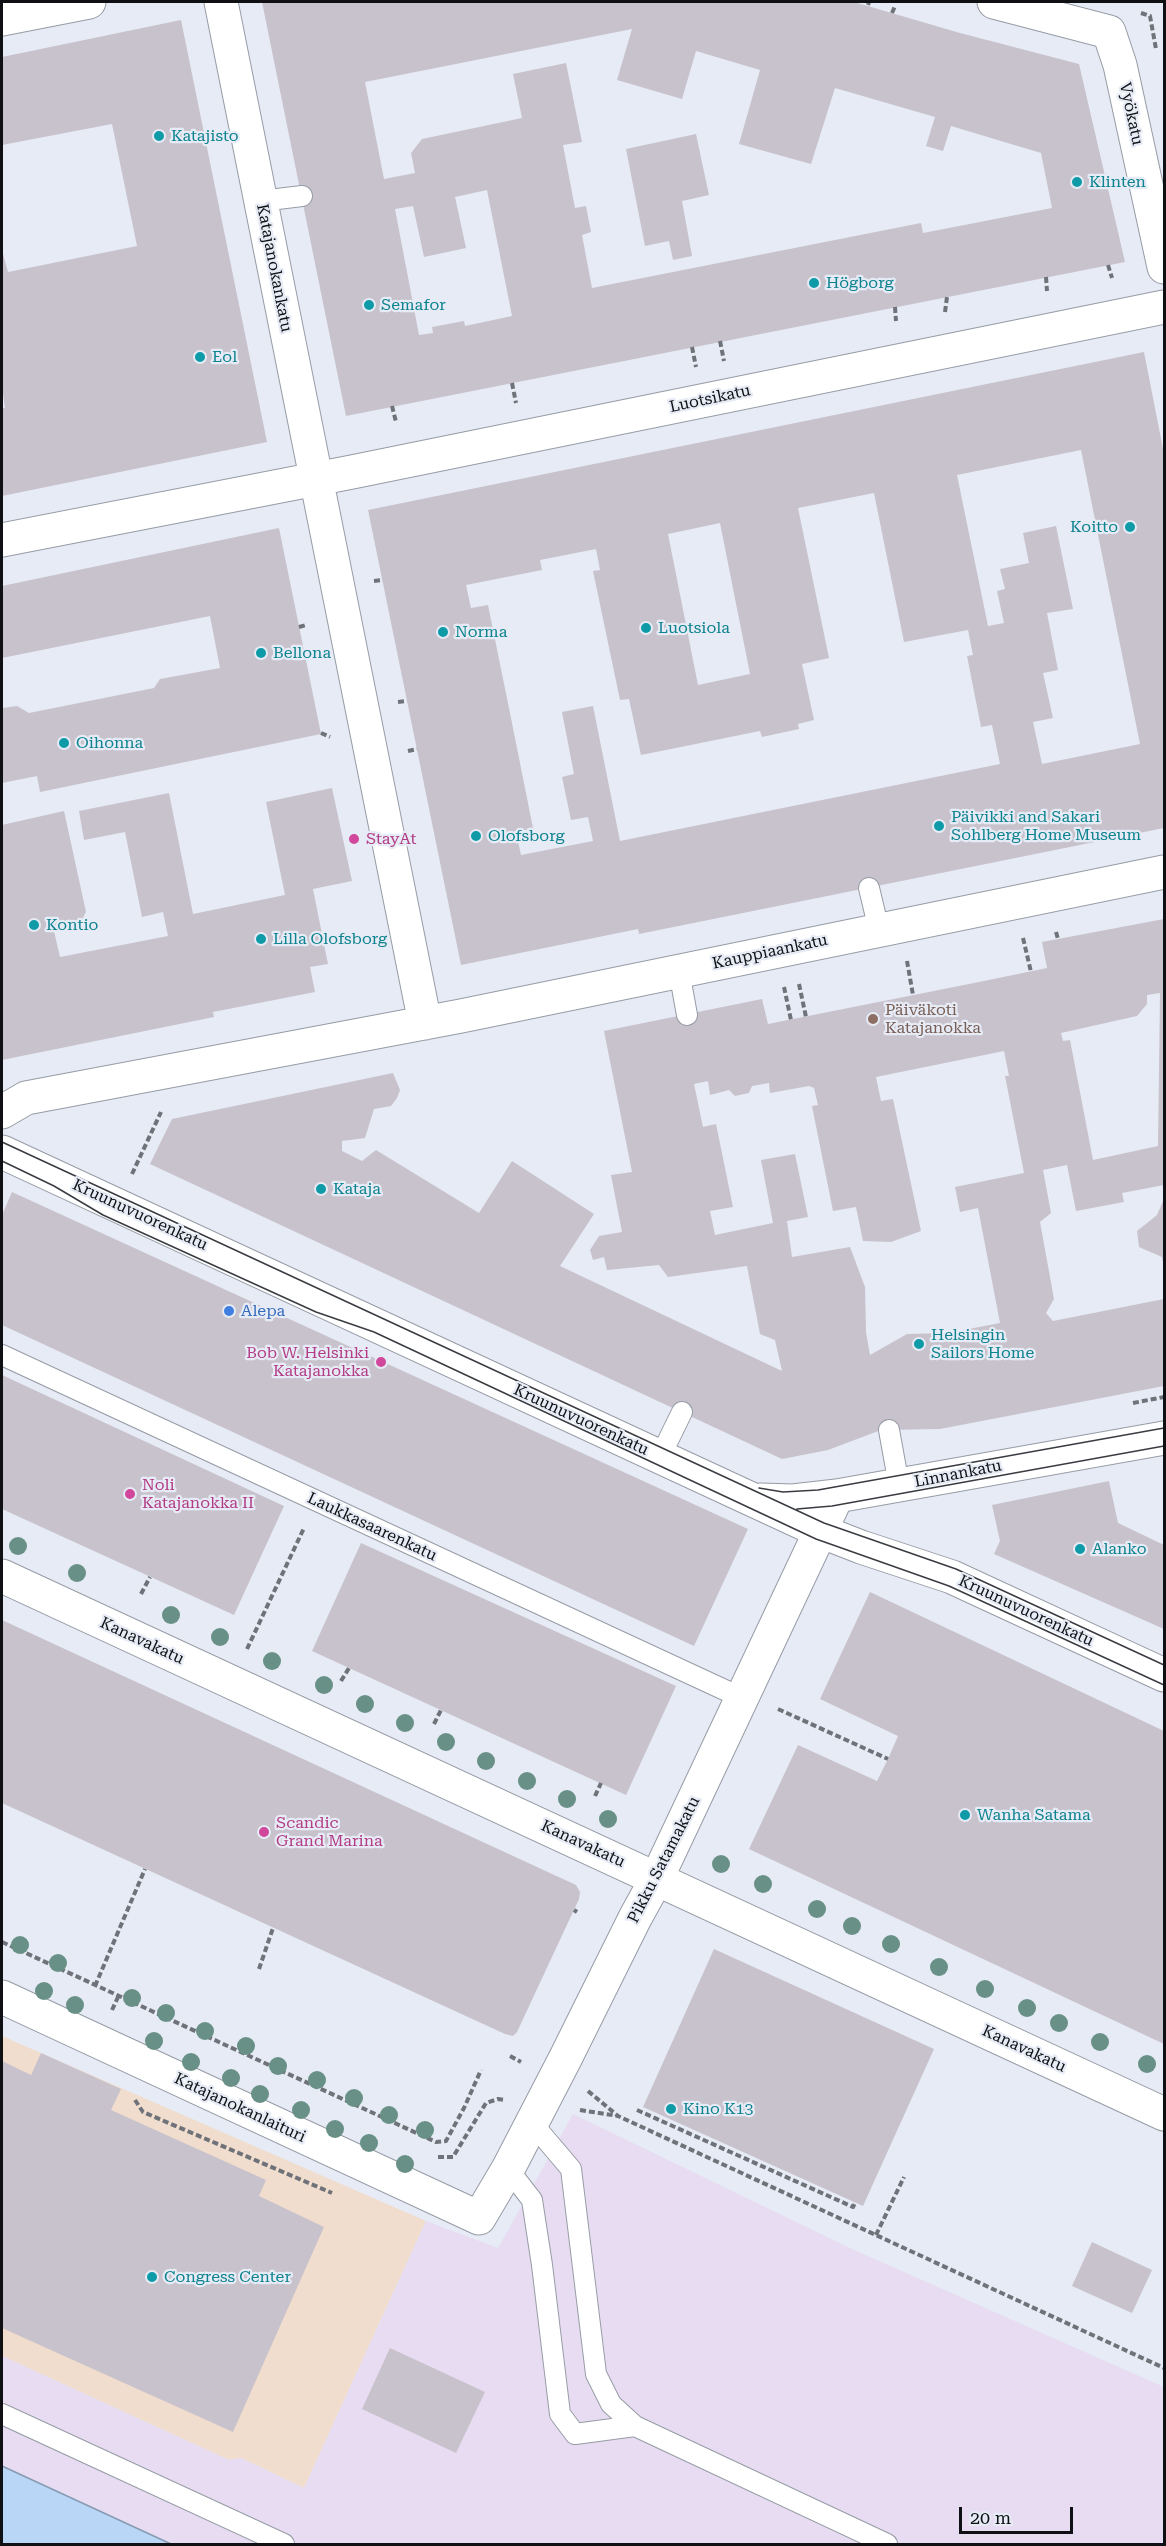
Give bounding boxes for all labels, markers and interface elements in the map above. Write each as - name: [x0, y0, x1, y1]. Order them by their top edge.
- street label: Vyökatu: [1115, 81, 1147, 147]
- place label: Katajisto: [171, 126, 239, 146]
- marker: Katajisto: [152, 129, 166, 143]
- place label: Klinten: [1089, 172, 1146, 192]
- marker: Klinten: [1070, 175, 1084, 189]
- street label: Katajanokankatu: [252, 202, 296, 334]
- place label: Högborg: [826, 273, 894, 293]
- marker: Högborg: [807, 276, 821, 290]
- place label: Semafor: [381, 295, 446, 315]
- marker: Semafor: [362, 298, 376, 312]
- place label: Eol: [212, 347, 237, 367]
- marker: Eol: [193, 350, 207, 364]
- street label: Luotsikatu: [668, 381, 752, 417]
- place label: Koitto: [1070, 517, 1118, 537]
- marker: Koitto: [1123, 520, 1137, 534]
- place label: Luotsiola: [658, 618, 730, 638]
- marker: Luotsiola: [639, 621, 653, 635]
- place label: Norma: [455, 622, 507, 642]
- marker: Norma: [436, 625, 450, 639]
- place label: Bellona: [273, 643, 331, 663]
- marker: Bellona: [254, 646, 268, 660]
- place label: Oihonna: [76, 733, 143, 753]
- marker: Oihonna: [57, 736, 71, 750]
- place label: Päivikki and Sakari Sohlberg Home Museum: [951, 807, 1141, 845]
- marker: Päivikki and Sakari Sohlberg Home Museum: [932, 819, 946, 833]
- place label: Olofsborg: [488, 826, 565, 846]
- place label: StayAt: [366, 829, 416, 849]
- marker: Olofsborg: [469, 829, 483, 843]
- marker: StayAt: [347, 832, 361, 846]
- place label: Kontio: [46, 915, 98, 935]
- marker: Kontio: [27, 918, 41, 932]
- place label: Lilla Olofsborg: [273, 929, 387, 949]
- street label: Kauppiaankatu: [711, 930, 829, 974]
- marker: Lilla Olofsborg: [254, 932, 268, 946]
- place label: Päiväkoti Katajanokka: [885, 1000, 981, 1038]
- marker: Päiväkoti Katajanokka: [866, 1012, 880, 1026]
- street label: Kruunuvuorenkatu: [69, 1175, 211, 1255]
- place label: Kataja: [333, 1179, 381, 1199]
- marker: Kataja: [314, 1182, 328, 1196]
- place label: Alepa: [241, 1301, 285, 1321]
- marker: Alepa: [222, 1304, 236, 1318]
- place label: Helsingin Sailors Home: [931, 1325, 1034, 1363]
- marker: Helsingin Sailors Home: [912, 1337, 926, 1351]
- place label: Bob W. Helsinki Katajanokka: [246, 1343, 369, 1381]
- marker: Bob W. Helsinki Katajanokka: [374, 1355, 388, 1369]
- street label: Kruunuvuorenkatu: [510, 1380, 652, 1460]
- street label: Linnankatu: [913, 1456, 1003, 1492]
- place label: Noli Katajanokka II: [142, 1475, 254, 1513]
- marker: Noli Katajanokka II: [123, 1487, 137, 1501]
- street label: Laukkasaarenkatu: [304, 1489, 440, 1565]
- place label: Alanko: [1092, 1539, 1147, 1559]
- marker: Alanko: [1073, 1542, 1087, 1556]
- street label: Kruunuvuorenkatu: [955, 1571, 1097, 1651]
- street label: Kanavakatu: [97, 1613, 187, 1669]
- street label: Pikku Satamakatu: [624, 1793, 704, 1927]
- place label: Wanha Satama: [977, 1805, 1091, 1825]
- marker: Wanha Satama: [958, 1808, 972, 1822]
- place label: Scandic Grand Marina: [276, 1813, 383, 1851]
- street label: Kanavakatu: [538, 1816, 628, 1872]
- marker: Scandic Grand Marina: [257, 1825, 271, 1839]
- street label: Kanavakatu: [979, 2021, 1069, 2077]
- street label: Katajanokanlaituri: [171, 2069, 309, 2147]
- place label: Kino K13: [683, 2099, 754, 2119]
- marker: Kino K13: [664, 2102, 678, 2116]
- place label: Congress Center: [164, 2267, 291, 2287]
- marker: Congress Center: [145, 2270, 159, 2284]
- scale bar: [962, 2495, 1076, 2533]
- text: 20 m: [970, 2507, 1011, 2528]

